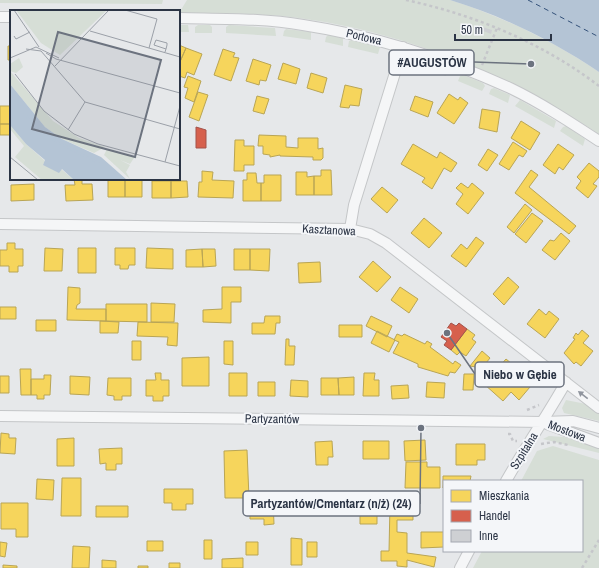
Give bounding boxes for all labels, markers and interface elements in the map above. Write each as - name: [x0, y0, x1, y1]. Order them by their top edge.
- inset map: [10, 10, 180, 180]
- scale bar: [455, 16, 551, 42]
- text: 50 m: [461, 22, 483, 38]
- street label: Portowa: [345, 25, 384, 49]
- callout: #AUGUSTÓW: [389, 50, 474, 75]
- text: #AUGUSTÓW: [397, 54, 467, 71]
- street label: Kasztanowa: [302, 221, 357, 239]
- callout: Niebo w Gębie: [475, 362, 564, 387]
- text: Niebo w Gębie: [483, 366, 557, 383]
- one-way arrow: [577, 391, 588, 399]
- street label: Partyzantów: [245, 411, 300, 427]
- street label: Mostowa: [546, 416, 589, 446]
- street label: Szpitalna: [506, 429, 542, 473]
- legend: [443, 480, 583, 552]
- text: Mieszkania: [479, 488, 530, 504]
- callout: Partyzantów/Cmentarz (n/ż) (24): [243, 491, 420, 516]
- text: Partyzantów/Cmentarz (n/ż) (24): [250, 495, 412, 512]
- text: Handel: [479, 508, 510, 524]
- text: Inne: [479, 528, 498, 544]

